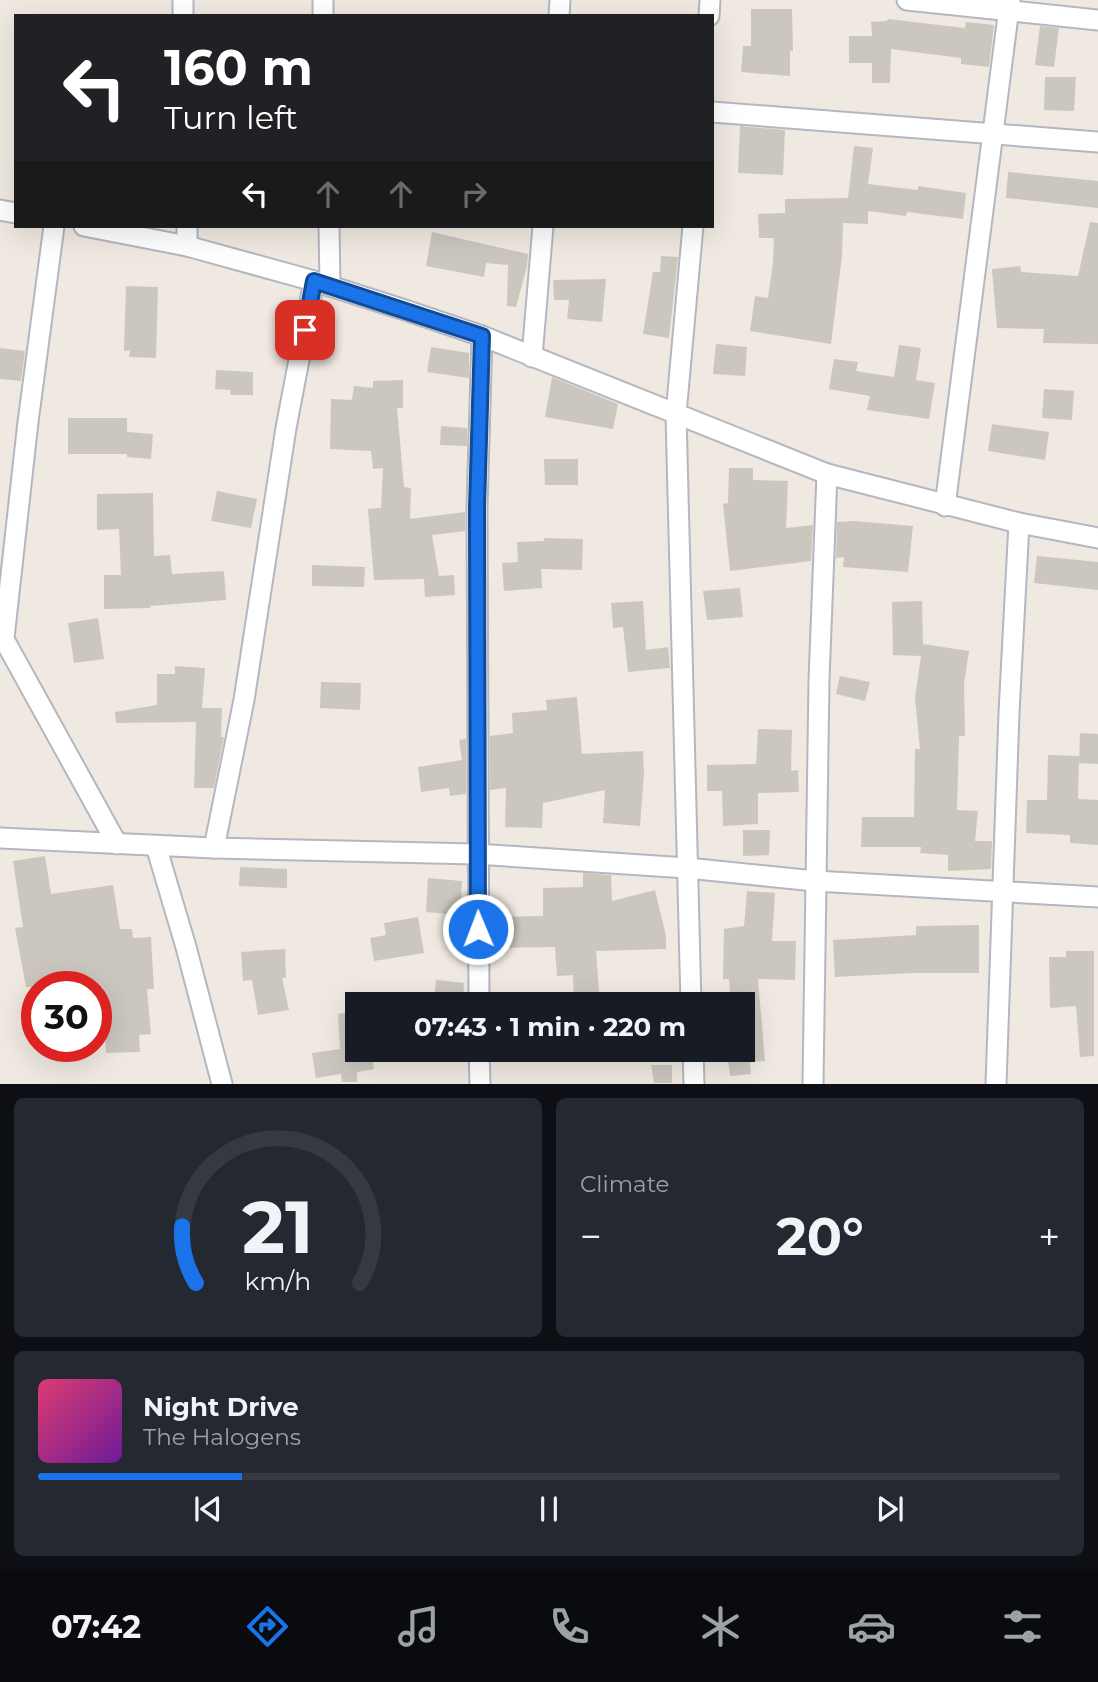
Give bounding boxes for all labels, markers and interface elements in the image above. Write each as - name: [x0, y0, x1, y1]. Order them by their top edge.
- text: 160 m: [164, 38, 313, 97]
- icon: left: [49, 42, 140, 133]
- text: Turn left: [164, 98, 298, 137]
- icon: left: [236, 175, 274, 213]
- icon: ahead: [309, 175, 347, 213]
- icon: ahead: [382, 175, 420, 213]
- icon: right: [455, 175, 493, 213]
- pin: [275, 300, 335, 360]
- icon: arrive: [286, 311, 324, 349]
- position arrow: [441, 892, 515, 966]
- speed limit sign: 30: [21, 971, 112, 1062]
- text: 07:43 · 1 min · 220 m: [414, 1011, 686, 1043]
- text: Climate: [580, 1170, 669, 1198]
- text: 21: [242, 1184, 314, 1272]
- text: 20°: [776, 1205, 864, 1268]
- text: −: [580, 1213, 602, 1260]
- text: +: [1038, 1213, 1060, 1260]
- text: km/h: [245, 1266, 311, 1296]
- text: Night Drive: [143, 1391, 299, 1423]
- text: The Halogens: [143, 1423, 301, 1451]
- icon: previous: [189, 1490, 227, 1528]
- icon: pause: [530, 1490, 568, 1528]
- icon: next: [871, 1490, 909, 1528]
- icon: directions: [243, 1602, 292, 1651]
- icon: music: [394, 1602, 443, 1651]
- icon: phone: [545, 1602, 594, 1651]
- icon: climate: [696, 1602, 745, 1651]
- icon: car: [847, 1602, 896, 1651]
- icon: filters: [998, 1602, 1047, 1651]
- text: 07:42: [51, 1607, 141, 1646]

